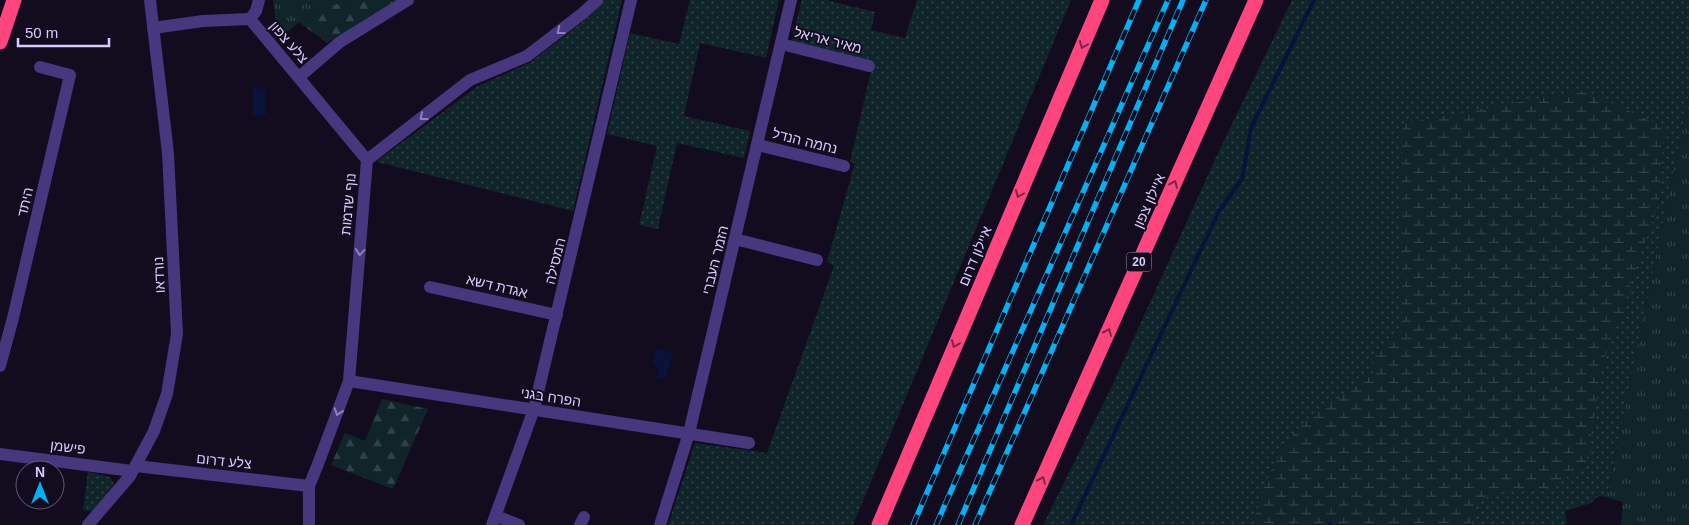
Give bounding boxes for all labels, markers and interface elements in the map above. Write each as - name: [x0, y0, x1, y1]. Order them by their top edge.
- scale bar: [18, 15, 109, 47]
- street label: צלע צפון: [266, 18, 312, 67]
- text: 50 m: [25, 24, 58, 41]
- street label: מאיר אריאל: [792, 24, 864, 56]
- one-way arrow: [557, 26, 566, 34]
- one-way arrow: [1078, 40, 1089, 49]
- one-way arrow: [420, 111, 429, 119]
- street label: נחמה הנדל: [771, 125, 839, 157]
- street label: איילון צפון: [1130, 171, 1168, 231]
- street label: נוף שדמות: [337, 172, 359, 236]
- one-way arrow: [1168, 180, 1179, 189]
- street label: היתד: [14, 186, 36, 218]
- one-way arrow: [1015, 189, 1025, 198]
- street label: הזמר העברי: [699, 224, 731, 296]
- street label: איילון דרום: [955, 224, 995, 288]
- street label: המסילה: [542, 236, 568, 286]
- one-way arrow: [354, 248, 365, 256]
- road number: 20: [1126, 252, 1152, 272]
- street label: נורדאו: [150, 256, 168, 294]
- street label: אגדת דשא: [465, 271, 529, 301]
- one-way arrow: [1101, 328, 1112, 337]
- one-way arrow: [951, 339, 962, 348]
- street label: הפרח בגני: [520, 384, 582, 410]
- one-way arrow: [334, 407, 344, 416]
- street label: פישמן: [49, 437, 87, 457]
- street label: צלע דרום: [196, 450, 253, 472]
- north arrow: [15, 460, 65, 510]
- text: N: [35, 464, 45, 480]
- one-way arrow: [1035, 477, 1045, 486]

